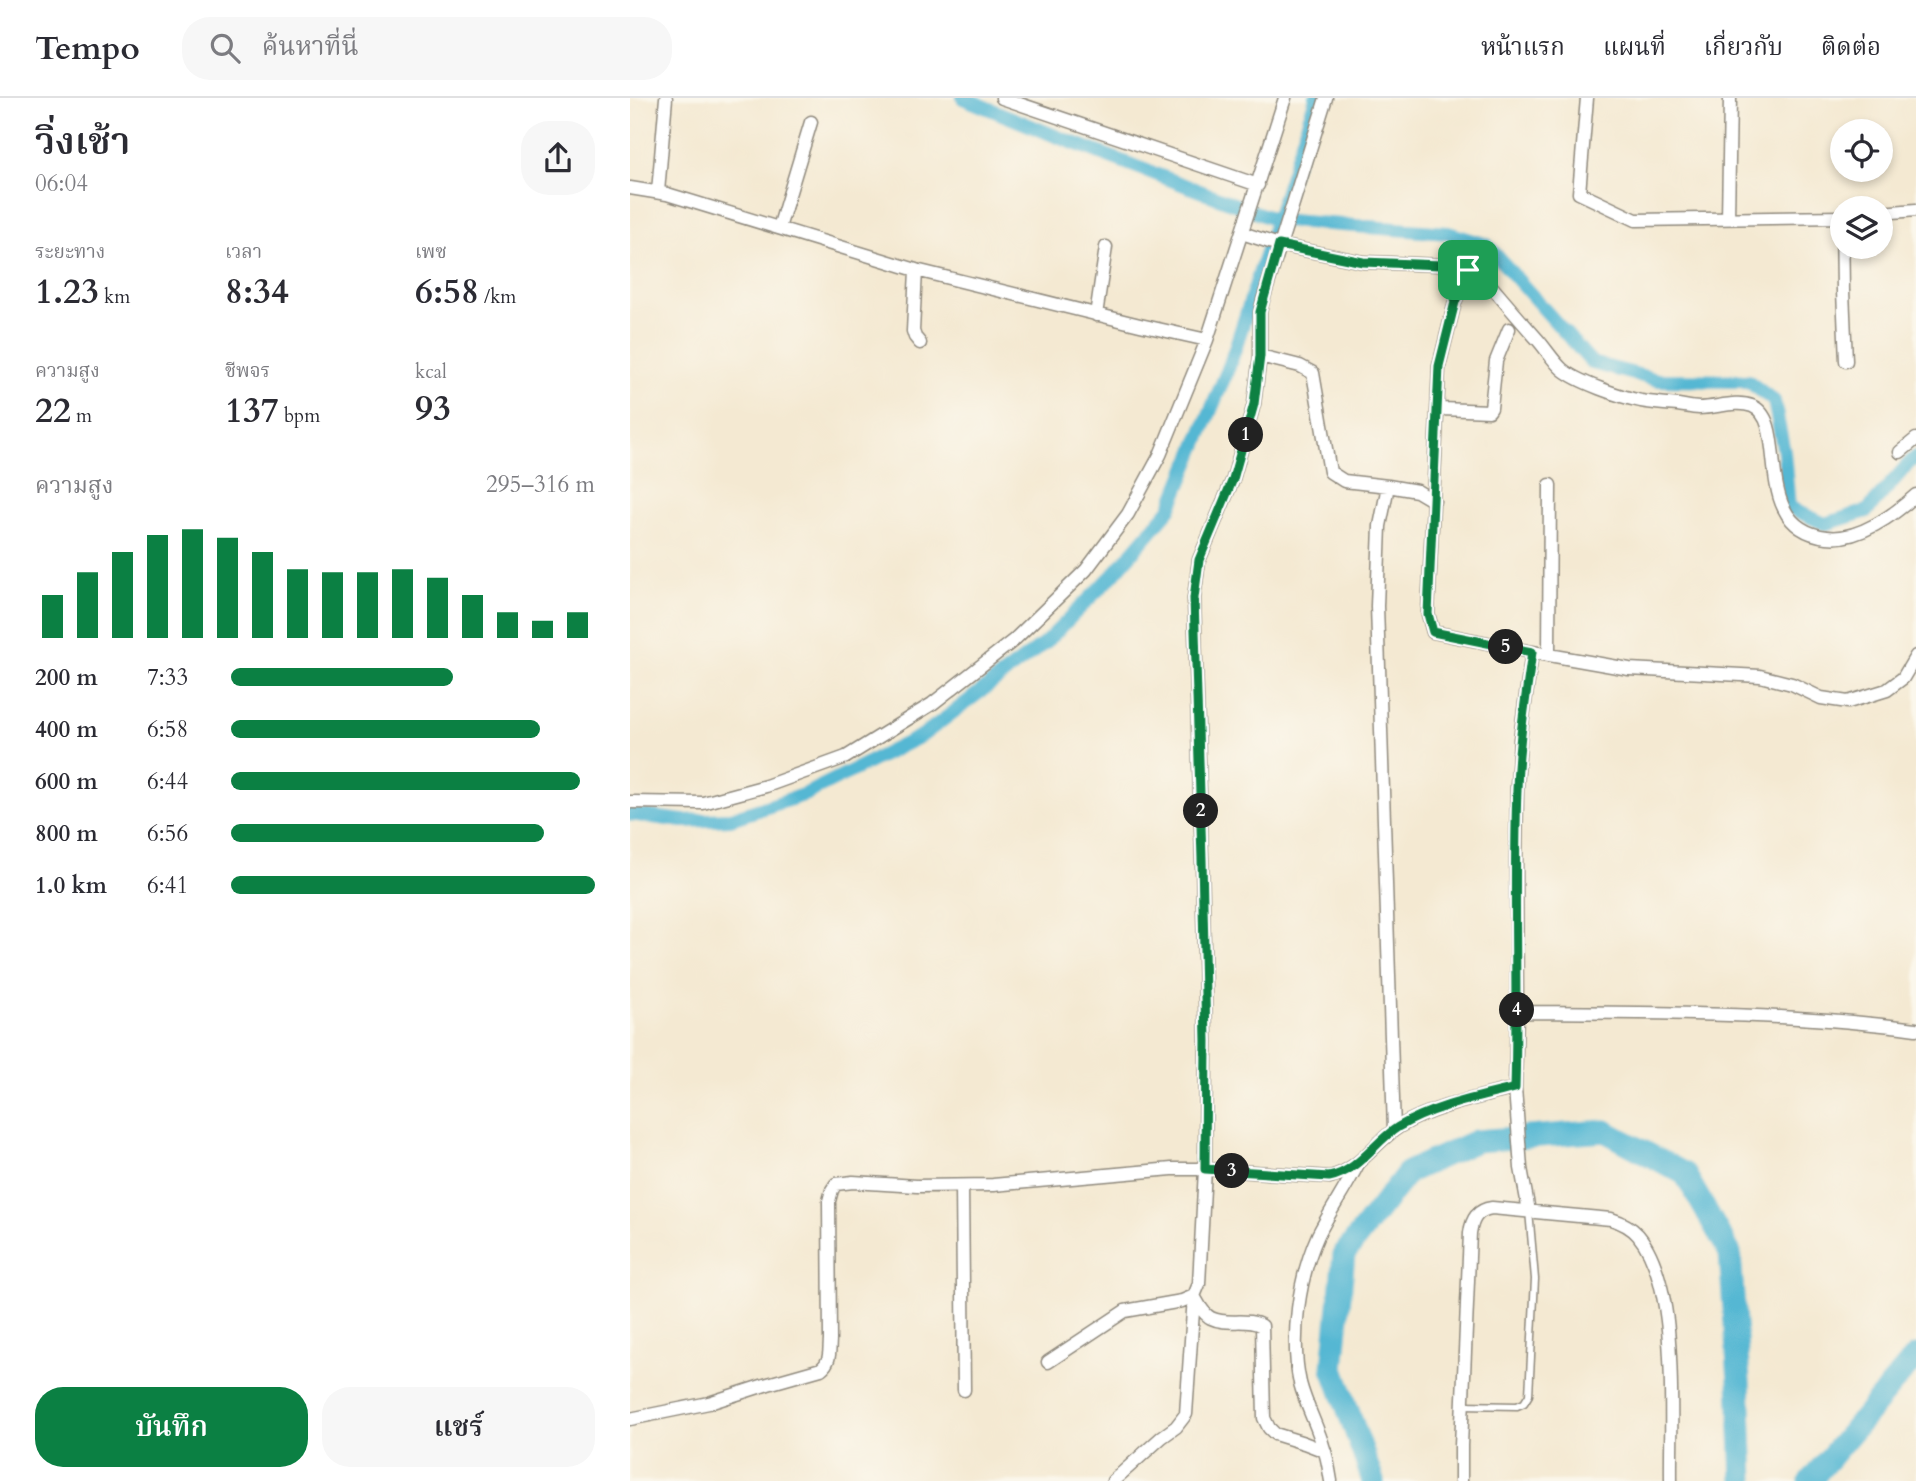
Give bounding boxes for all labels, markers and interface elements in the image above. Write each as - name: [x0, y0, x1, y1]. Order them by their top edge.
- search box: [182, 17, 672, 80]
- text: Tempo: [35, 26, 140, 71]
- icon: search: [206, 29, 244, 67]
- text: ค้นหาที่นี่: [262, 29, 359, 64]
- text: หน้าแรก: [1481, 31, 1565, 64]
- text: แผนที่: [1603, 31, 1666, 64]
- text: เกี่ยวกับ: [1704, 31, 1783, 64]
- text: ติดต่อ: [1821, 31, 1881, 64]
- text: วิ่งเช้า: [35, 116, 130, 168]
- map controls: [1830, 119, 1893, 259]
- button: locate: [1830, 119, 1893, 182]
- button: share: [521, 121, 595, 195]
- text: 06:04: [35, 168, 88, 199]
- button: layers: [1830, 196, 1893, 259]
- text: ระยะทาง: [35, 239, 105, 265]
- text: เวลา: [225, 239, 262, 265]
- text: เพซ: [415, 239, 447, 265]
- pin: [1438, 240, 1498, 300]
- icon: arrive: [1449, 251, 1487, 289]
- text: 1.23: [35, 268, 99, 316]
- text: 8:34: [225, 268, 289, 316]
- text: 6:58: [415, 268, 479, 316]
- text: km: [99, 284, 130, 310]
- text: /km: [479, 284, 516, 310]
- text: ความสูง: [35, 358, 100, 384]
- text: ชีพจร: [225, 358, 270, 384]
- text: kcal: [415, 359, 447, 385]
- text: 93: [415, 385, 451, 433]
- text: 22: [35, 387, 71, 435]
- text: 137: [225, 387, 279, 435]
- text: m: [71, 403, 92, 429]
- text: bpm: [279, 403, 320, 429]
- pin: 1: [1228, 418, 1264, 452]
- text: 1: [1241, 421, 1250, 447]
- text: 295–316 m: [486, 469, 595, 500]
- text: ความสูง: [35, 470, 113, 501]
- pin: 5: [1488, 630, 1524, 664]
- text: 5: [1501, 633, 1510, 659]
- text: 200 m: [35, 662, 98, 693]
- text: 7:33: [147, 662, 188, 693]
- text: 400 m: [35, 714, 98, 745]
- text: 6:58: [147, 714, 188, 745]
- text: 600 m: [35, 766, 98, 797]
- text: 6:44: [147, 766, 188, 797]
- pin: 2: [1184, 794, 1218, 828]
- text: 2: [1196, 797, 1205, 823]
- text: 800 m: [35, 818, 98, 849]
- text: 6:56: [147, 818, 188, 849]
- text: 1.0 km: [35, 870, 107, 901]
- text: 6:41: [147, 870, 188, 901]
- pin: 4: [1500, 992, 1534, 1028]
- text: 4: [1512, 996, 1521, 1022]
- pin: 3: [1214, 1154, 1250, 1188]
- text: 3: [1227, 1157, 1236, 1183]
- button: บันทึก: [35, 1387, 308, 1467]
- button: แชร์: [322, 1387, 595, 1467]

